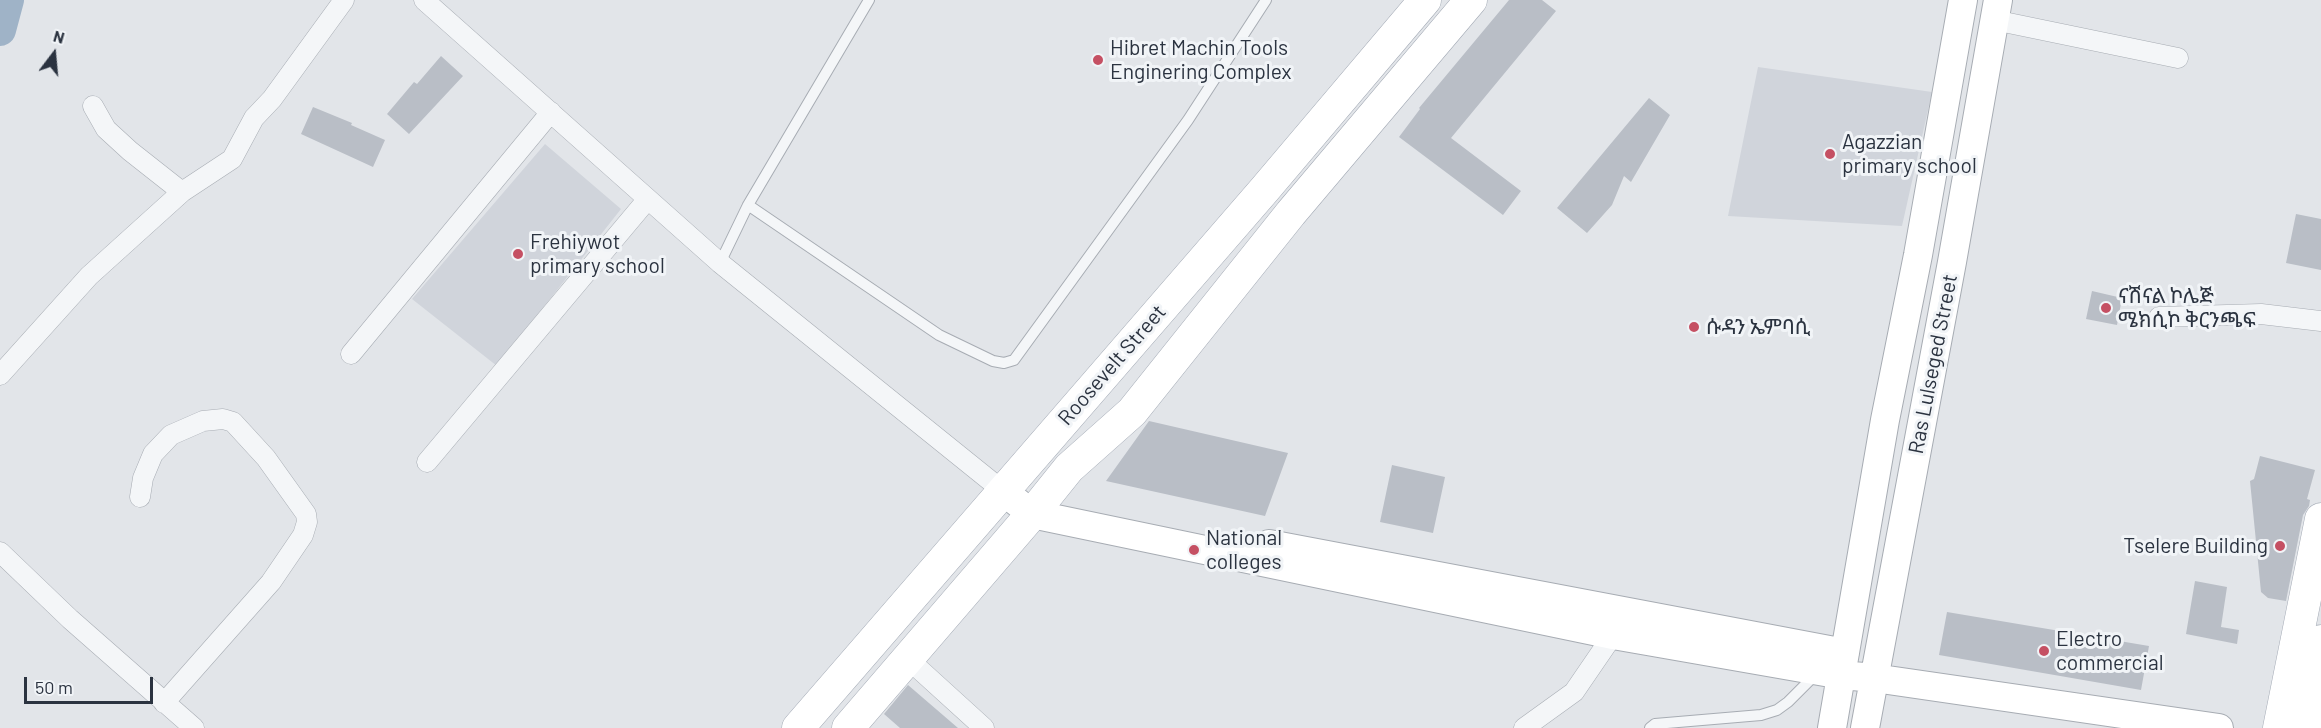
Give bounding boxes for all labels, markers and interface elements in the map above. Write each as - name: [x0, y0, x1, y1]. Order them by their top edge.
- north arrow: [24, 24, 84, 84]
- text: N: [51, 26, 67, 47]
- place label: Hibret Machin Tools Enginering Complex: [1110, 35, 1292, 85]
- marker: Hibret Machin Tools Enginering Complex: [1091, 53, 1105, 67]
- place label: Agazzian primary school: [1842, 129, 1977, 179]
- marker: Agazzian primary school: [1823, 147, 1837, 161]
- place label: Frehiywot primary school: [530, 229, 665, 279]
- marker: Frehiywot primary school: [511, 247, 525, 261]
- street label: Ras Lulseged Street: [1903, 272, 1963, 456]
- place label: ናሽናል ኮሌጅ ሜክሲኮ ቅርንጫፍ: [2118, 283, 2256, 333]
- street label: Roosevelt Street: [1053, 300, 1171, 430]
- marker: ናሽናል ኮሌጅ ሜክሲኮ ቅርንጫፍ: [2099, 301, 2113, 315]
- place label: ሱዳን ኤምባሲ: [1706, 314, 1810, 340]
- marker: ሱዳን ኤምባሲ: [1687, 320, 1701, 334]
- place label: National colleges: [1206, 525, 1282, 575]
- place label: Tselere Building: [2123, 533, 2268, 559]
- marker: Tselere Building: [2273, 539, 2287, 553]
- marker: National colleges: [1187, 543, 1201, 557]
- place label: Electro commercial: [2056, 626, 2163, 676]
- marker: Electro commercial: [2037, 644, 2051, 658]
- scale bar: [27, 665, 156, 703]
- text: 50 m: [35, 676, 73, 698]

